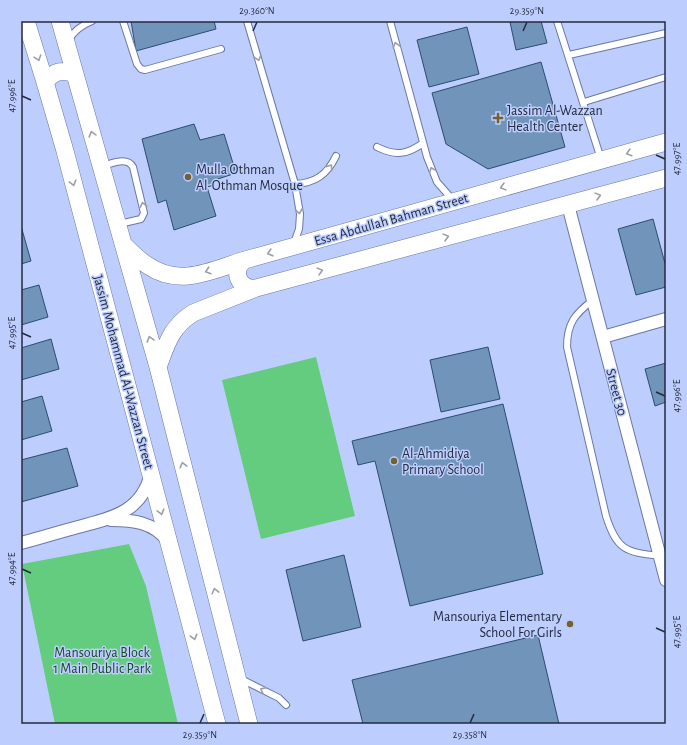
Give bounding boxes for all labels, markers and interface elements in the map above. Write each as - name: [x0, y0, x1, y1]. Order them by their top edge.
- text: 29.360°N: [239, 6, 275, 16]
- text: 29.359°N: [510, 6, 544, 16]
- one-way arrow: [393, 42, 401, 49]
- one-way arrow: [33, 54, 41, 61]
- one-way arrow: [253, 55, 262, 62]
- text: 47.996°E: [7, 79, 17, 113]
- place label: Jassim Al-Wazzan Health Center: [507, 104, 603, 134]
- marker: Jassim Al-Wazzan Health Center: [492, 112, 504, 124]
- one-way arrow: [88, 130, 97, 137]
- text: 47.997°E: [672, 143, 682, 175]
- one-way arrow: [625, 148, 632, 156]
- place label: Mulla Othman Al-Othman Mosque: [196, 163, 303, 193]
- one-way arrow: [325, 165, 332, 172]
- one-way arrow: [429, 167, 437, 175]
- marker: Mulla Othman Al-Othman Mosque: [183, 172, 193, 182]
- one-way arrow: [69, 180, 77, 186]
- one-way arrow: [500, 182, 507, 191]
- street label: Essa Abdullah Bahman Street: [313, 191, 470, 249]
- one-way arrow: [595, 192, 602, 201]
- one-way arrow: [139, 202, 147, 208]
- one-way arrow: [294, 208, 303, 214]
- one-way arrow: [443, 234, 449, 242]
- one-way arrow: [267, 248, 274, 256]
- one-way arrow: [205, 266, 212, 275]
- one-way arrow: [316, 267, 323, 276]
- street label: Jassim Mohammad Al-Wazzan Street: [90, 274, 156, 471]
- text: 47.995°E: [7, 317, 17, 349]
- one-way arrow: [147, 336, 155, 343]
- street label: Street 30: [603, 367, 629, 417]
- text: 47.996°E: [672, 379, 682, 413]
- place label: Al-Ahmidiya Primary School: [402, 447, 484, 477]
- marker: Al-Ahmidiya Primary School: [389, 456, 399, 466]
- one-way arrow: [179, 462, 188, 469]
- one-way arrow: [156, 508, 165, 515]
- text: 47.994°E: [7, 552, 17, 586]
- one-way arrow: [212, 588, 220, 594]
- place label: Mansouriya Elementary School For Girls: [433, 610, 562, 640]
- text: 47.995°E: [672, 616, 682, 648]
- marker: Mansouriya Elementary School For Girls: [565, 619, 575, 629]
- one-way arrow: [190, 634, 198, 640]
- park label: Mansouriya Block 1 Main Public Park: [53, 646, 151, 676]
- one-way arrow: [259, 687, 267, 694]
- text: 29.359°N: [183, 730, 217, 740]
- text: 29.358°N: [453, 730, 487, 740]

